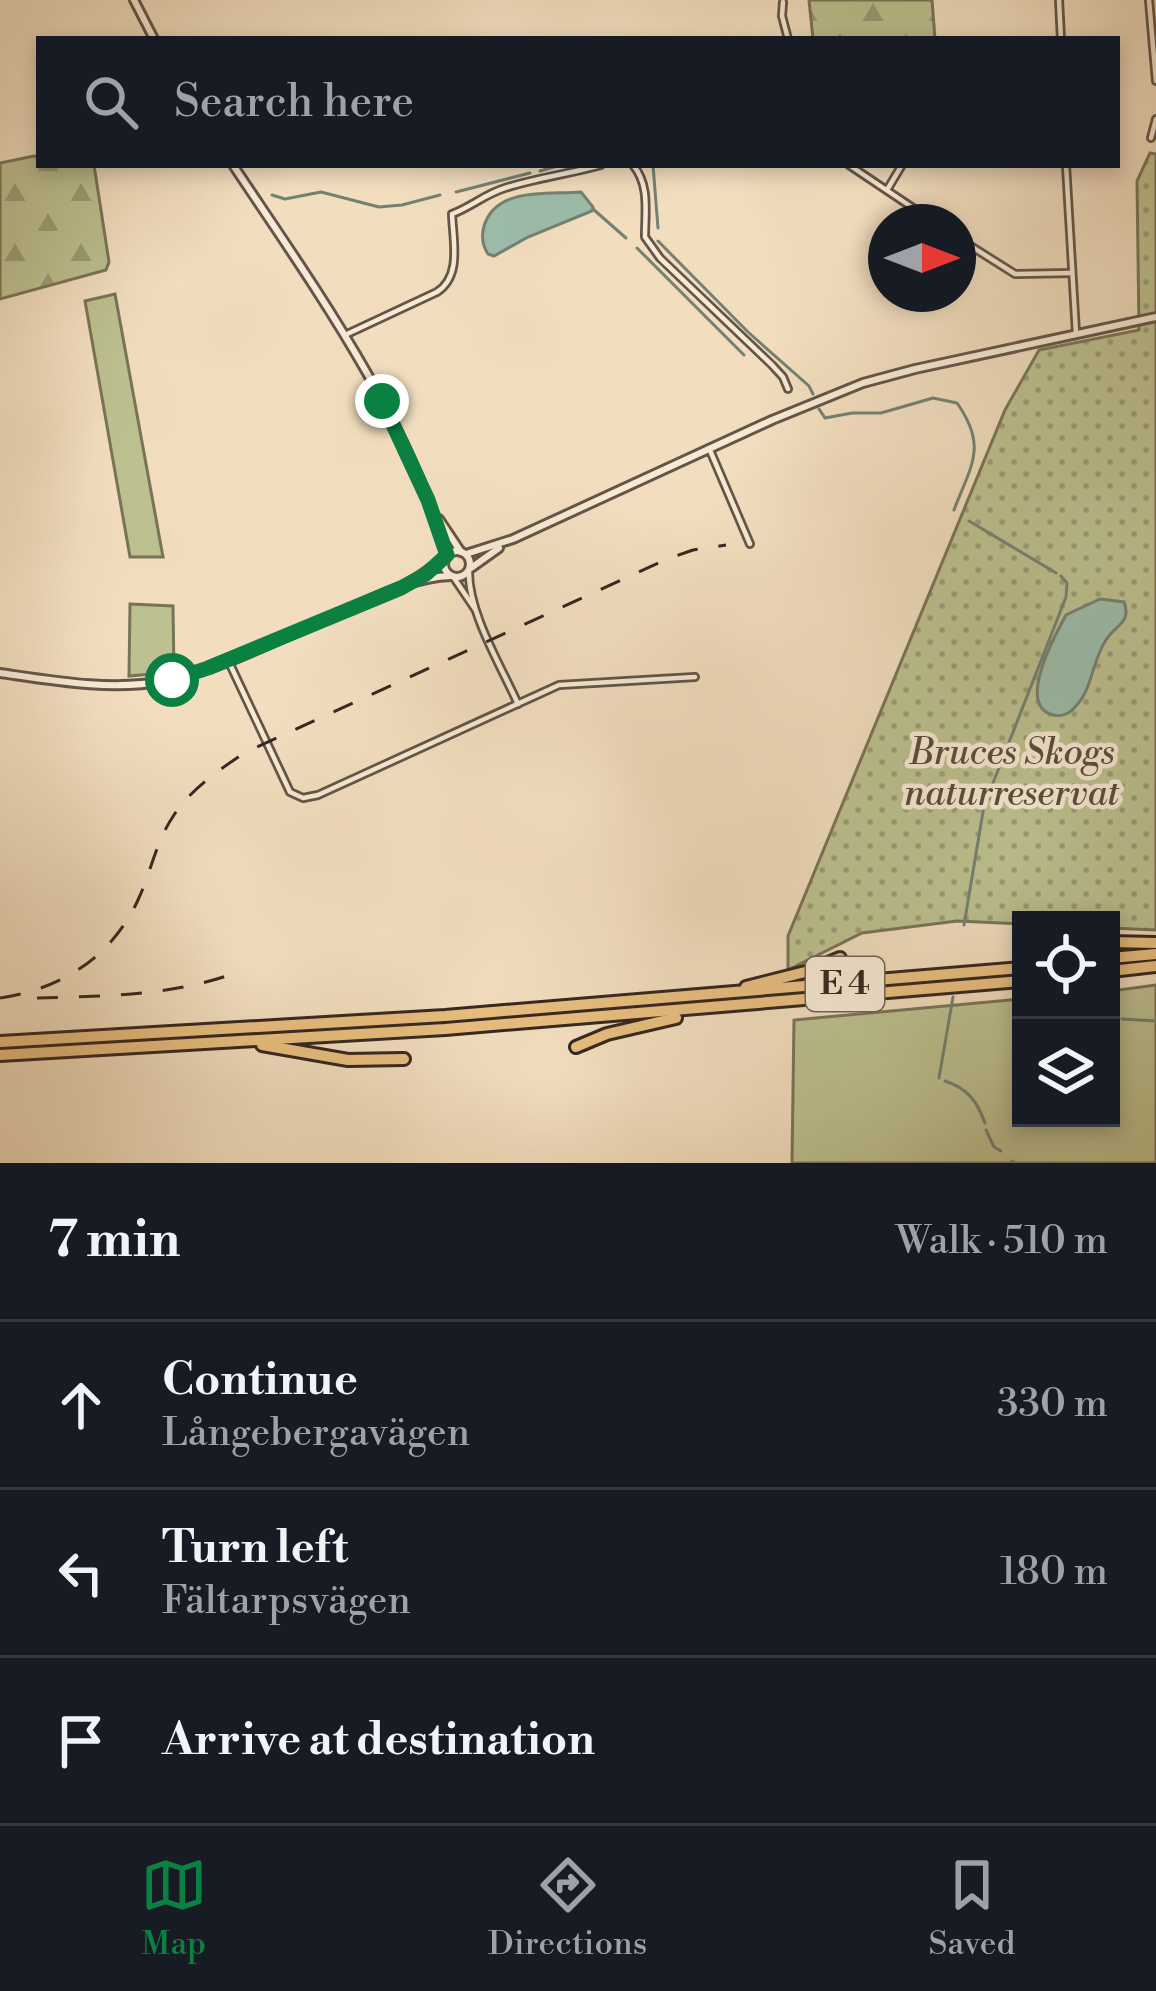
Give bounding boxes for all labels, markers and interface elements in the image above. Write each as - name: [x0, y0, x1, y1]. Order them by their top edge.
- search box: [36, 36, 1120, 168]
- icon: search: [78, 69, 144, 135]
- text: Search here: [174, 74, 414, 131]
- north arrow: [868, 204, 976, 312]
- route end: [355, 374, 409, 428]
- route start: [145, 653, 199, 707]
- park label: Bruces Skogs naturreservat: [905, 731, 1120, 817]
- map controls: [1012, 911, 1120, 1127]
- button: locate: [1012, 911, 1120, 1019]
- road number: E 4: [806, 957, 884, 1011]
- button: layers: [1012, 1019, 1120, 1127]
- text: 7 min: [48, 1209, 180, 1273]
- text: Walk · 510 m: [896, 1217, 1108, 1266]
- text: Continue: [162, 1352, 358, 1409]
- icon: ahead: [48, 1372, 114, 1438]
- text: 330 m: [997, 1380, 1108, 1429]
- text: Långebergavägen: [162, 1409, 470, 1458]
- text: Turn left: [162, 1520, 348, 1577]
- icon: left: [48, 1540, 114, 1606]
- text: 180 m: [1000, 1548, 1108, 1597]
- text: Fältarpsvägen: [162, 1577, 411, 1626]
- icon: arrive: [48, 1708, 114, 1774]
- text: Arrive at destination: [162, 1712, 595, 1769]
- tab: Map: [141, 1852, 207, 1965]
- tab: Directions: [488, 1852, 647, 1965]
- tab: Saved: [929, 1852, 1015, 1965]

